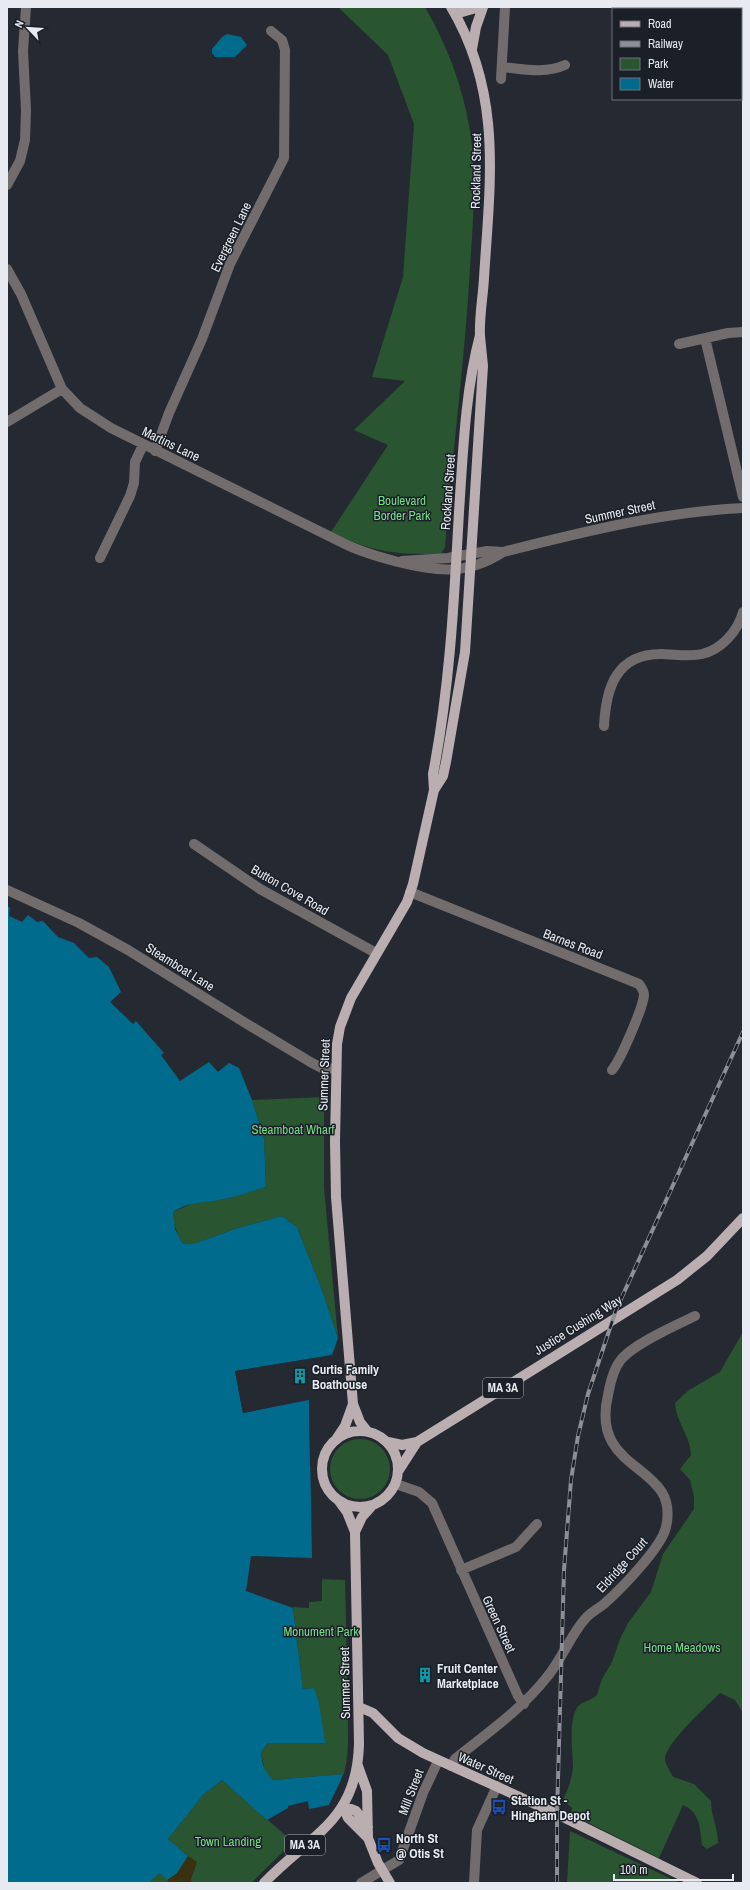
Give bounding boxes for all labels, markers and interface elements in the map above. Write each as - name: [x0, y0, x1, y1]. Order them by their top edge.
- north arrow: [8, 8, 48, 48]
- legend: [612, 8, 742, 100]
- text: Road: [648, 16, 672, 32]
- text: N: [11, 18, 27, 30]
- text: Railway: [648, 36, 683, 52]
- text: Park: [648, 56, 668, 72]
- text: Water: [648, 76, 675, 92]
- street label: Rockland Street: [467, 133, 485, 209]
- street label: Evergreen Lane: [207, 199, 255, 275]
- street label: Martins Lane: [139, 423, 203, 465]
- street label: Rockland Street: [437, 454, 459, 530]
- park label: Boulevard Border Park: [374, 492, 431, 524]
- street label: Summer Street: [583, 496, 657, 528]
- street label: Button Cove Road: [248, 861, 332, 919]
- street label: Barnes Road: [541, 925, 605, 963]
- street label: Steamboat Lane: [142, 939, 218, 995]
- street label: Summer Street: [314, 1039, 334, 1111]
- park label: Steamboat Wharf: [252, 1121, 335, 1138]
- street label: Justice Cushing Way: [531, 1291, 626, 1359]
- place label: Curtis Family Boathouse: [312, 1361, 379, 1393]
- building icon: Curtis Family Boathouse: [291, 1367, 309, 1385]
- road number: MA 3A: [483, 1378, 523, 1398]
- street label: Eldridge Court: [593, 1534, 651, 1596]
- street label: Green Street: [478, 1593, 520, 1655]
- park label: Monument Park: [283, 1623, 359, 1640]
- park label: Home Meadows: [643, 1639, 721, 1656]
- street label: Summer Street: [336, 1647, 354, 1719]
- place label: Fruit Center Marketplace: [437, 1660, 499, 1692]
- building icon: Fruit Center Marketplace: [416, 1666, 434, 1684]
- street label: Water Street: [455, 1748, 517, 1788]
- street label: Mill Street: [394, 1767, 428, 1817]
- place label: Station St - Hingham Depot: [511, 1792, 590, 1824]
- bus stop icon: Station St - Hingham Depot: [490, 1798, 508, 1816]
- place label: North St @ Otis St: [396, 1830, 444, 1862]
- park label: Town Landing: [195, 1833, 261, 1850]
- road number: MA 3A: [285, 1835, 325, 1855]
- bus stop icon: North St @ Otis St: [375, 1836, 393, 1854]
- scale bar: [614, 1856, 733, 1882]
- text: 100 m: [620, 1862, 647, 1878]

